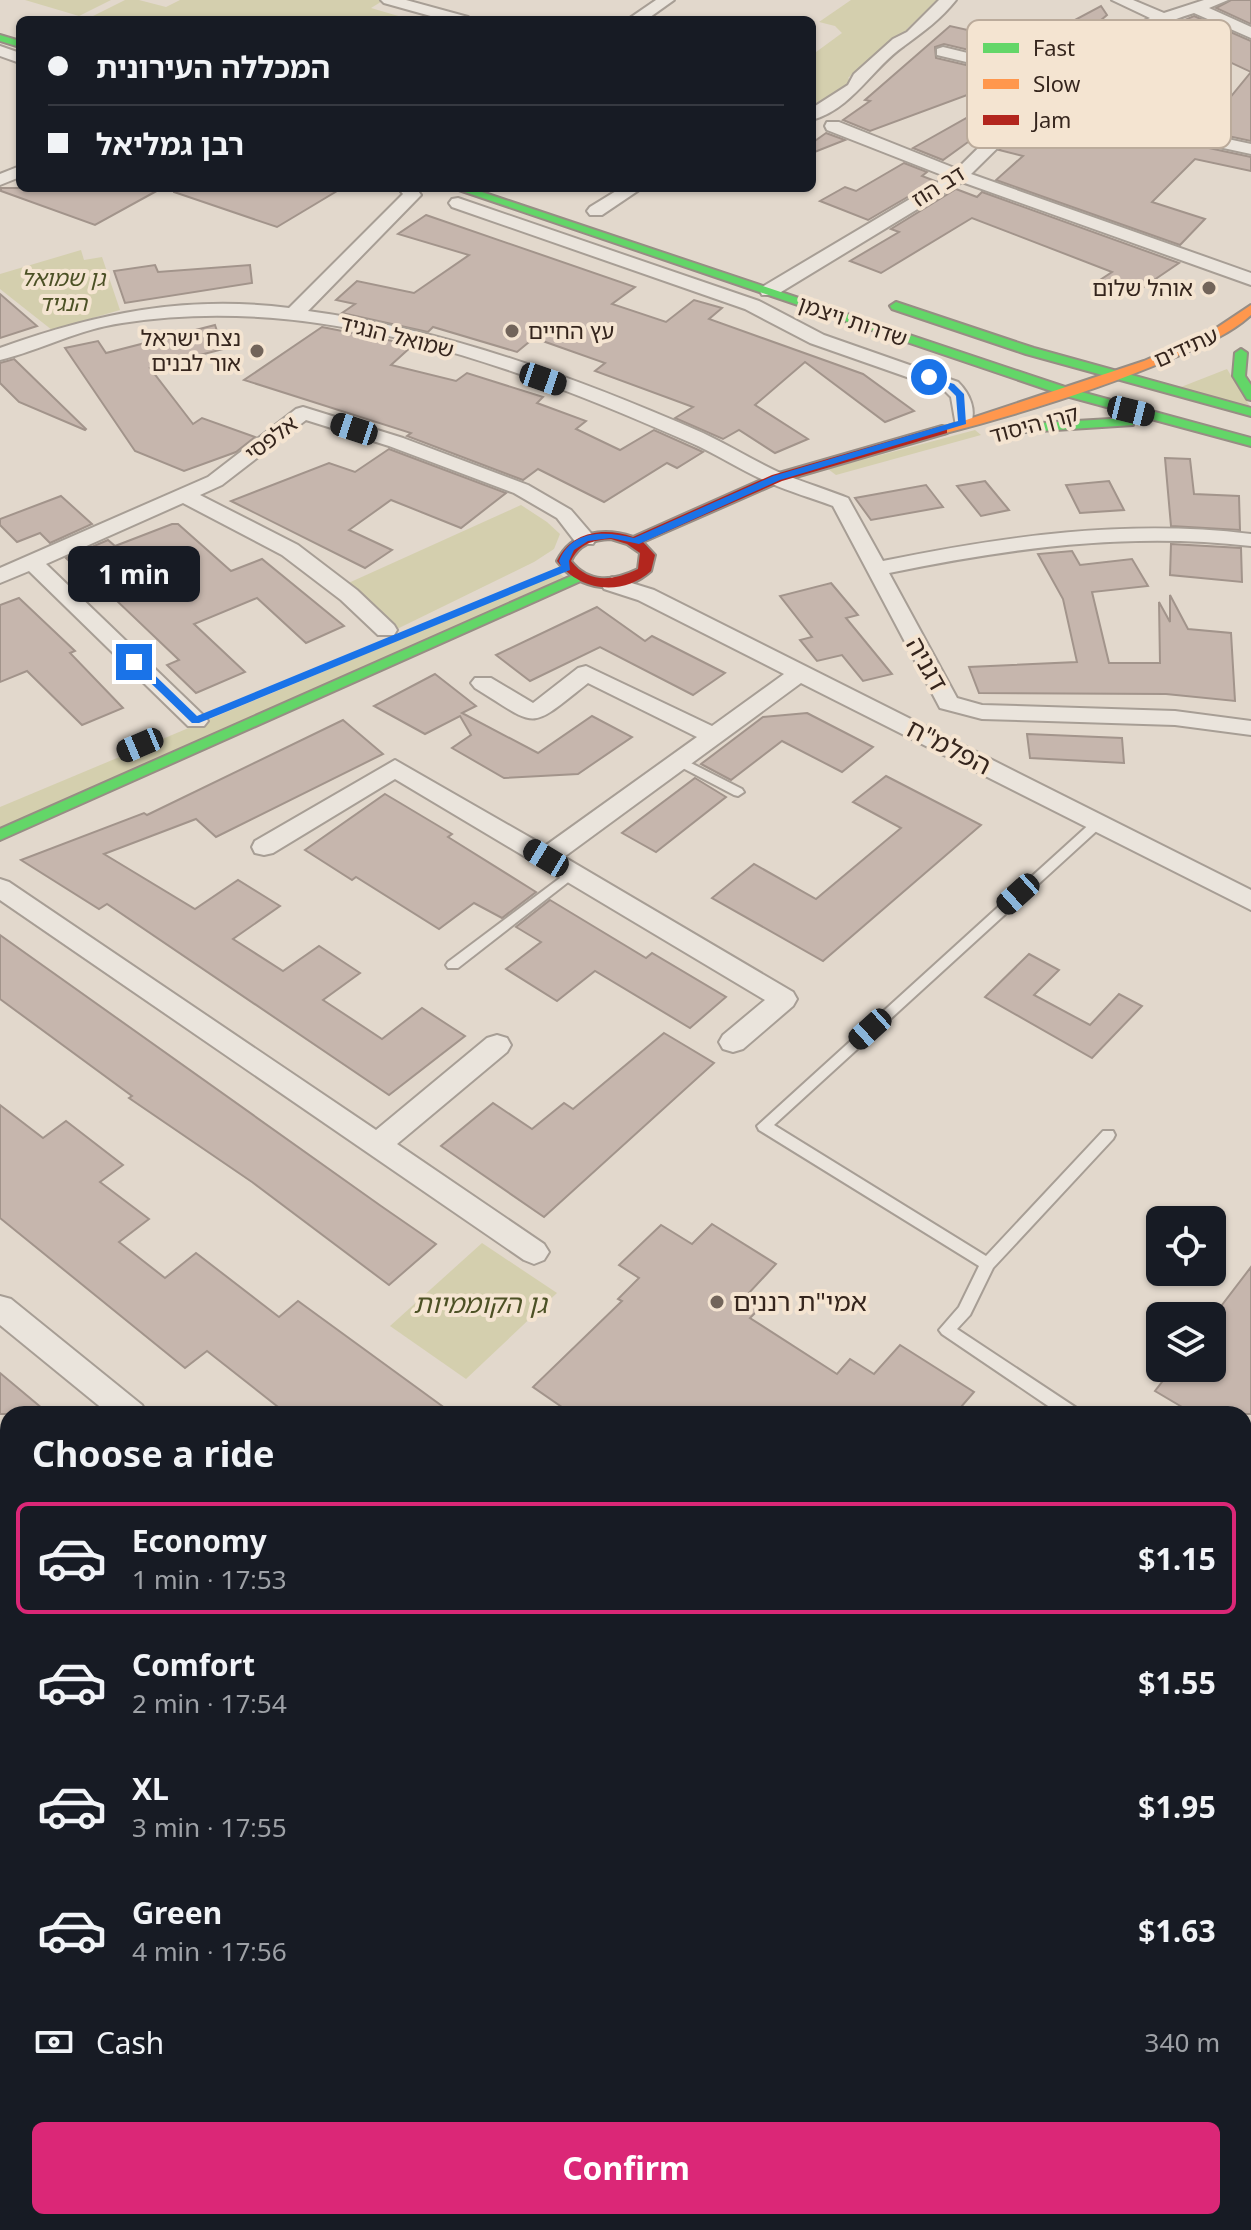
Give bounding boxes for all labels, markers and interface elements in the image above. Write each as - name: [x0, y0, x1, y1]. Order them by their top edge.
- legend: [967, 20, 1231, 148]
- text: Fast: [1033, 33, 1075, 62]
- text: המכללה העירונית: [96, 46, 330, 87]
- text: Slow: [1033, 69, 1080, 98]
- text: Jam: [1031, 105, 1071, 134]
- text: רבן גמליאל: [96, 123, 244, 164]
- street label: דב הוז: [906, 158, 970, 213]
- park label: גן שמואל הנגיד: [21, 263, 107, 317]
- place label: אוהל שלום: [1092, 273, 1193, 302]
- marker: אוהל שלום: [1200, 279, 1218, 297]
- street label: שדרות ויצמן: [795, 288, 912, 353]
- street label: שמואל הנגיד: [337, 307, 457, 364]
- place label: עץ החיים: [528, 316, 614, 345]
- street label: עתידים: [1149, 320, 1222, 373]
- marker: עץ החיים: [503, 322, 521, 340]
- place label: נצח ישראל אור לבנים: [141, 323, 241, 377]
- marker: נצח ישראל אור לבנים: [248, 342, 266, 360]
- route start: [911, 359, 947, 395]
- car: [516, 360, 570, 398]
- car: [1105, 394, 1157, 428]
- street label: קרן היסוד: [986, 398, 1082, 449]
- street label: אלפסי: [239, 408, 303, 467]
- car: [327, 410, 381, 448]
- callout: 1 min: [68, 546, 200, 602]
- text: 1 min: [98, 556, 170, 592]
- street label: דגניה: [898, 630, 957, 697]
- route end: [116, 644, 152, 680]
- street label: הפלמ"ח: [901, 710, 998, 783]
- car: [113, 725, 167, 765]
- car: [519, 835, 573, 881]
- car: [992, 869, 1044, 919]
- car: [844, 1004, 896, 1054]
- map controls: [1146, 1206, 1226, 1382]
- button: locate: [1146, 1206, 1226, 1286]
- place label: אמי"ת רננים: [733, 1283, 867, 1319]
- park label: גן הקוממיות: [414, 1285, 549, 1321]
- marker: אמי"ת רננים: [708, 1293, 726, 1311]
- button: layers: [1146, 1302, 1226, 1382]
- text: Choose a ride: [32, 1429, 274, 1478]
- text: Economy: [132, 1520, 267, 1561]
- icon: car: [36, 1522, 108, 1594]
- text: $1.15: [1138, 1538, 1216, 1579]
- text: 1 min · 17:53: [132, 1561, 287, 1597]
- text: Comfort: [132, 1644, 255, 1685]
- icon: car: [36, 1646, 108, 1718]
- text: $1.55: [1138, 1662, 1216, 1703]
- text: 2 min · 17:54: [132, 1685, 287, 1721]
- text: XL: [132, 1768, 169, 1809]
- icon: car: [36, 1770, 108, 1842]
- text: $1.95: [1138, 1786, 1216, 1827]
- text: 3 min · 17:55: [132, 1809, 287, 1845]
- text: Green: [132, 1892, 222, 1933]
- icon: car: [36, 1894, 108, 1966]
- text: $1.63: [1138, 1910, 1216, 1951]
- text: 4 min · 17:56: [132, 1933, 287, 1969]
- icon: cash: [32, 2020, 76, 2064]
- text: Cash: [96, 2022, 164, 2063]
- text: 340 m: [1144, 2024, 1220, 2060]
- button: Confirm: [32, 2122, 1220, 2214]

